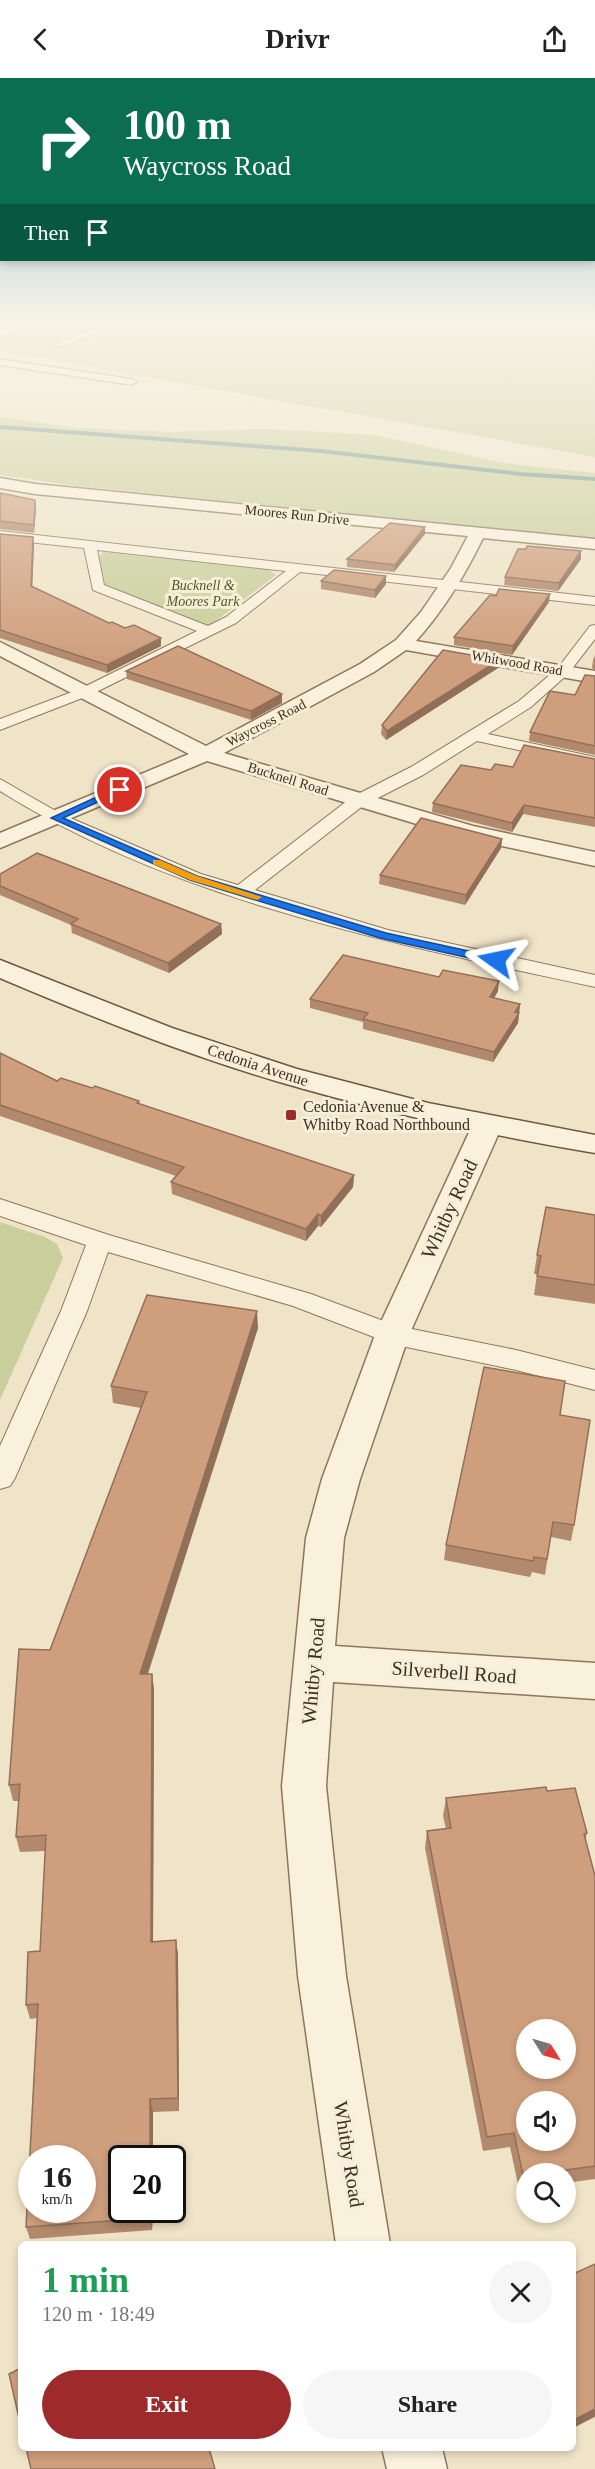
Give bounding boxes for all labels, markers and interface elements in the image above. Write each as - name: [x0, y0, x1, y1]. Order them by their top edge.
- icon: back: [24, 23, 57, 56]
- icon: share: [538, 23, 571, 56]
- text: Drivr: [265, 24, 330, 54]
- icon: right: [24, 102, 102, 180]
- text: 100 m: [123, 102, 232, 148]
- text: Waycross Road: [123, 151, 291, 181]
- icon: arrive: [81, 216, 114, 249]
- text: Then: [24, 220, 69, 245]
- street label: Moores Run Drive: [244, 502, 350, 528]
- park label: Bucknell & Moores Park: [166, 578, 240, 609]
- street label: Whitwood Road: [470, 648, 564, 678]
- street label: Waycross Road: [224, 697, 308, 749]
- street label: Bucknell Road: [246, 760, 330, 798]
- pin: [94, 764, 145, 815]
- icon: arrive: [103, 773, 136, 806]
- position arrow: [464, 928, 528, 992]
- street label: Cedonia Avenue: [205, 1041, 311, 1089]
- place label: Cedonia Avenue & Whitby Road Northbound: [303, 1098, 470, 1134]
- marker: Cedonia Avenue & Whitby Road Northbound: [284, 1108, 298, 1122]
- street label: Whitby Road: [416, 1156, 483, 1263]
- street label: Whitby Road: [297, 1617, 330, 1725]
- street label: Silverbell Road: [391, 1657, 517, 1687]
- north arrow: [516, 2019, 576, 2079]
- map controls: [516, 2019, 576, 2223]
- button: sound: [516, 2091, 576, 2151]
- street label: Whitby Road: [329, 2099, 368, 2209]
- speed limit sign: 20: [108, 2145, 186, 2223]
- text: 16: [42, 2160, 72, 2193]
- button: search: [516, 2163, 576, 2223]
- text: km/h: [42, 2191, 72, 2207]
- text: 1 min: [42, 2260, 129, 2300]
- button: close: [489, 2261, 552, 2324]
- text: 120 m · 18:49: [42, 2303, 155, 2325]
- button: Exit: [42, 2370, 291, 2439]
- button: Share: [303, 2370, 552, 2439]

